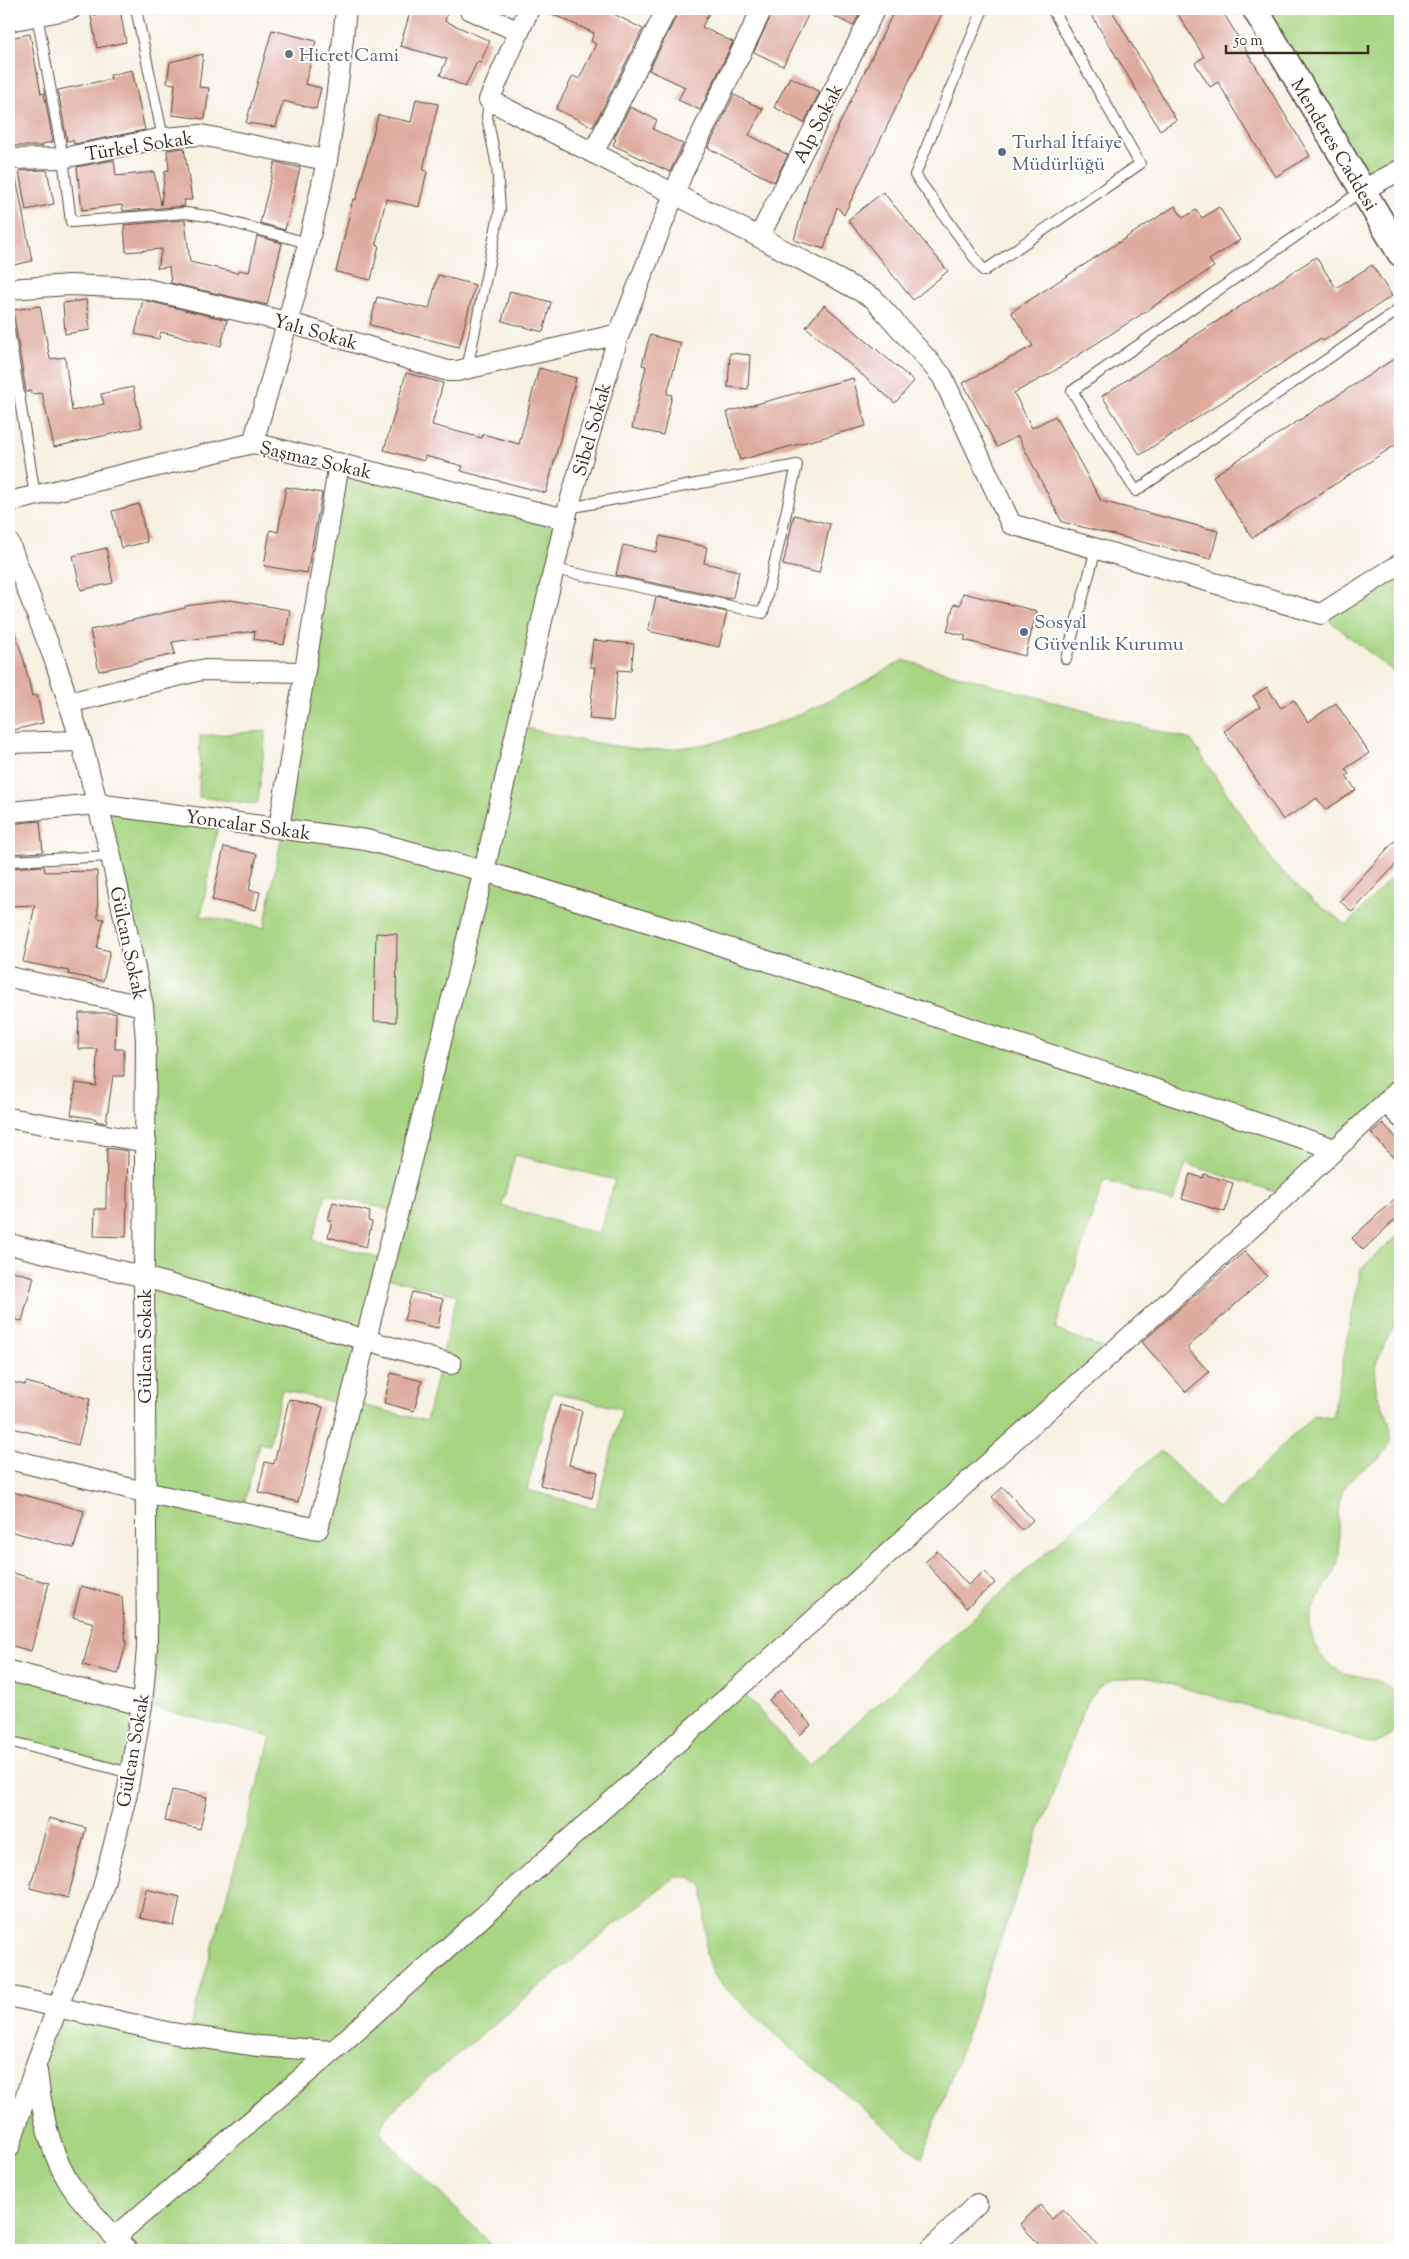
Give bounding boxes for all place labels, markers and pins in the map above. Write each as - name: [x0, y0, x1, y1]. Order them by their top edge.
- place label: Hicret Cami: [299, 43, 399, 70]
- marker: Hicret Cami: [283, 48, 295, 60]
- place label: Turhal İtfaiye Müdürlüğü: [1012, 130, 1122, 179]
- marker: Turhal İtfaiye Müdürlüğü: [996, 146, 1008, 158]
- place label: Sosyal Güvenlik Kurumu: [1034, 610, 1184, 659]
- marker: Sosyal Güvenlik Kurumu: [1018, 626, 1030, 638]

